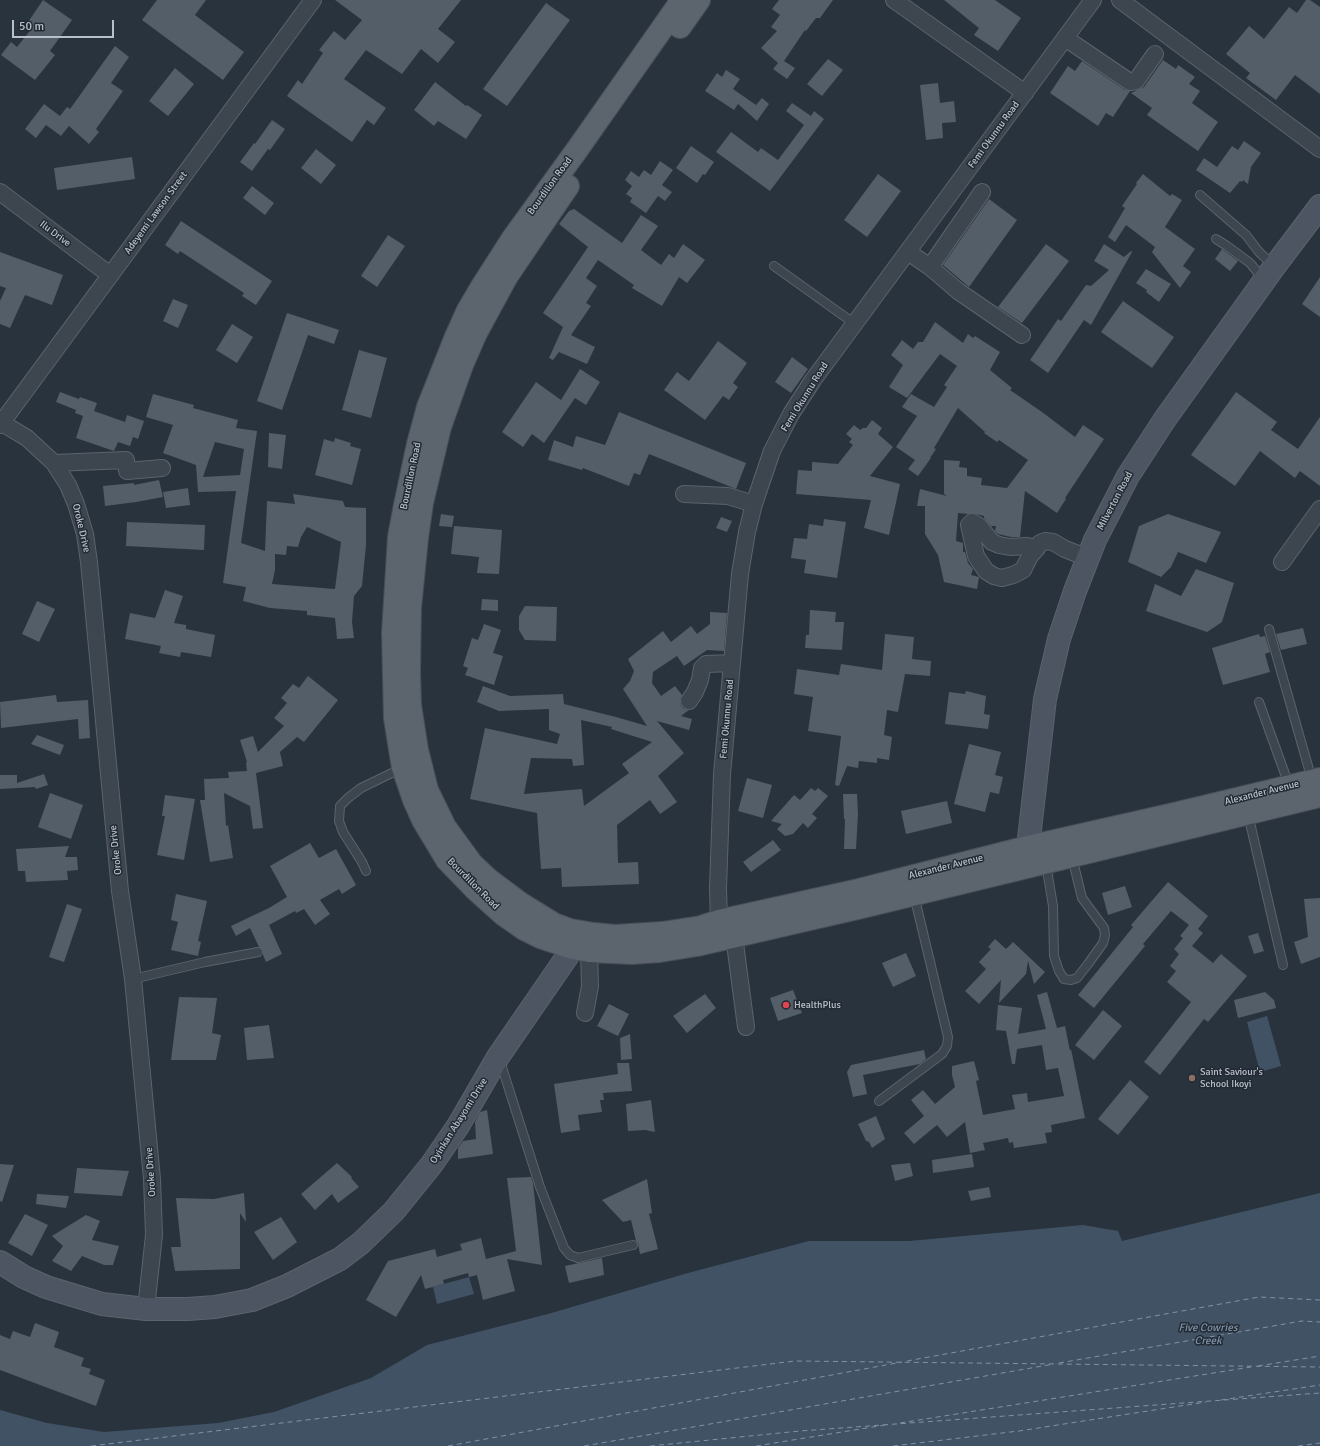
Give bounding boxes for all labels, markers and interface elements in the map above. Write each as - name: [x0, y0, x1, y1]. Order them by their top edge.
- scale bar: [14, 12, 116, 38]
- text: 50 m: [19, 19, 44, 34]
- street label: Femi Okunnu Road: [966, 99, 1022, 171]
- street label: Bourdillon Road: [525, 155, 575, 217]
- street label: Adeyemi Lawson Street: [122, 169, 190, 257]
- street label: Ilu Drive: [37, 218, 73, 250]
- street label: Femi Okunnu Road: [779, 360, 831, 434]
- street label: Bourdillon Road: [398, 441, 424, 511]
- street label: Milverton Road: [1095, 470, 1135, 532]
- street label: Oroke Drive: [70, 502, 92, 554]
- street label: Femi Okunnu Road: [718, 679, 736, 759]
- street label: Alexander Avenue: [1223, 778, 1301, 808]
- street label: Oroke Drive: [107, 825, 125, 875]
- street label: Alexander Avenue: [907, 852, 985, 882]
- street label: Bourdillon Road: [445, 856, 501, 912]
- place label: HealthPlus: [794, 999, 841, 1011]
- marker: HealthPlus: [781, 1000, 791, 1010]
- place label: Saint Saviour's School Ikoyi: [1200, 1066, 1263, 1090]
- marker: Saint Saviour's School Ikoyi: [1187, 1073, 1197, 1083]
- street label: Oyinkan Abayomi Drive: [428, 1076, 490, 1166]
- street label: Oroke Drive: [143, 1147, 159, 1197]
- water label: Five Cowries Creek: [1178, 1321, 1238, 1347]

